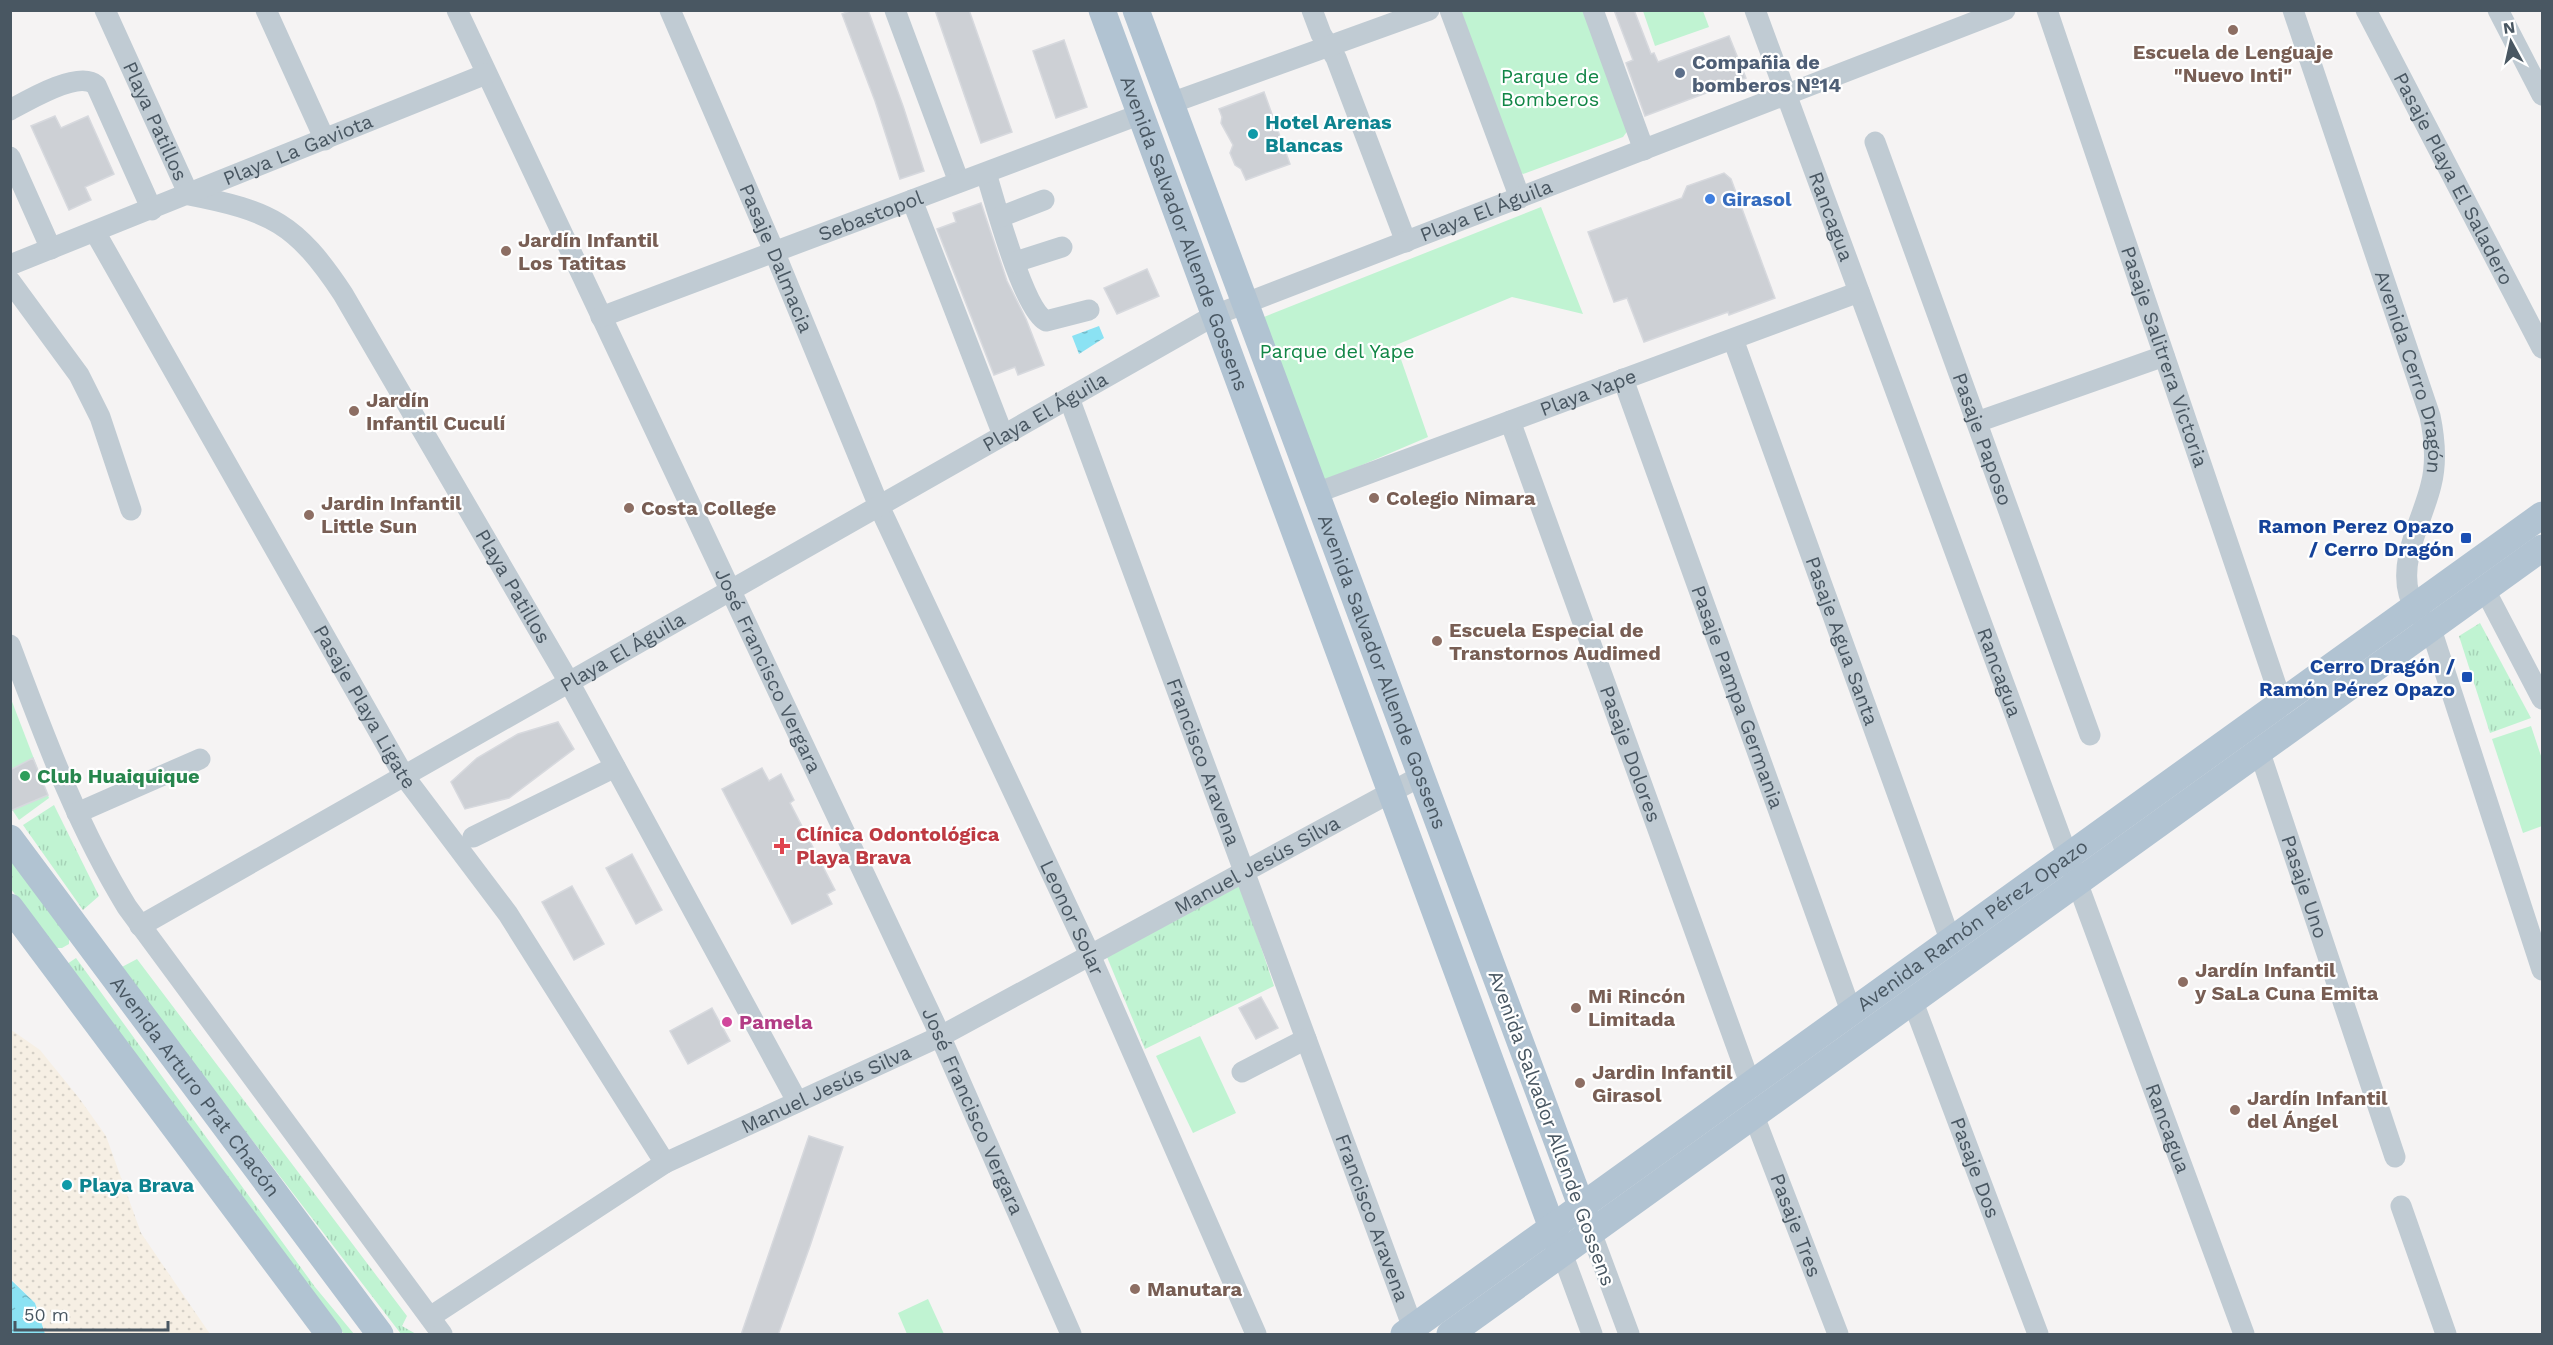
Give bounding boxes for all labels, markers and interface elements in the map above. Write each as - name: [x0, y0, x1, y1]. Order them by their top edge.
- north arrow: [2481, 12, 2541, 72]
- text: N: [2502, 17, 2516, 38]
- marker: Escuela de Lenguaje "Nuevo Inti": [2226, 23, 2240, 37]
- place label: Escuela de Lenguaje "Nuevo Inti": [2133, 40, 2333, 87]
- place label: Compañia de bomberos Nº14: [1692, 50, 1841, 97]
- street label: Playa Patillos: [118, 58, 193, 185]
- park label: Parque de Bomberos: [1501, 64, 1599, 111]
- marker: Compañia de bomberos Nº14: [1673, 66, 1687, 80]
- street label: Pasaje Playa El Saladero: [2389, 68, 2519, 289]
- street label: Avenida Salvador Allende Gossens: [1115, 72, 1254, 394]
- street label: Playa La Gaviota: [219, 109, 376, 190]
- place label: Hotel Arenas Blancas: [1265, 110, 1392, 157]
- marker: Hotel Arenas Blancas: [1246, 127, 1260, 141]
- street label: Rancagua: [1804, 168, 1859, 265]
- street label: Playa El Águila: [1416, 174, 1556, 247]
- street label: Pasaje Dalmacia: [734, 180, 818, 336]
- street label: Sebastopol: [815, 185, 926, 246]
- place label: Girasol: [1722, 187, 1792, 211]
- marker: Girasol: [1703, 192, 1717, 206]
- place label: Jardín Infantil Los Tatitas: [518, 228, 659, 275]
- street label: Pasaje Salitrera Victoria: [2116, 243, 2213, 470]
- marker: Jardín Infantil Los Tatitas: [499, 244, 513, 258]
- street label: Avenida Cerro Dragón: [2370, 267, 2447, 475]
- park label: Parque del Yape: [1259, 339, 1415, 363]
- street label: Playa Yape: [1536, 364, 1640, 421]
- street label: Playa El Águila: [978, 367, 1112, 457]
- street label: Pasaje Paposo: [1948, 369, 2018, 509]
- place label: Jardín Infantil Cuculí: [366, 388, 505, 435]
- marker: Jardín Infantil Cuculí: [347, 404, 361, 418]
- place label: Colegio Nimara: [1386, 486, 1536, 510]
- place label: Jardin Infantil Little Sun: [321, 491, 462, 538]
- marker: Colegio Nimara: [1367, 491, 1381, 505]
- place label: Costa College: [641, 496, 776, 520]
- marker: Costa College: [622, 501, 636, 515]
- marker: Jardin Infantil Little Sun: [302, 508, 316, 522]
- street label: Avenida Salvador Allende Gossens: [1313, 511, 1452, 832]
- place label: Ramon Perez Opazo / Cerro Dragón: [2258, 514, 2454, 561]
- street label: Playa Patillos: [470, 525, 556, 648]
- marker: Ramon Perez Opazo / Cerro Dragón: [2459, 531, 2473, 545]
- street label: Pasaje Agua Santa: [1801, 553, 1884, 729]
- street label: José Francisco Vergara: [710, 564, 827, 777]
- street label: Pasaje Pampa Germania: [1686, 582, 1789, 812]
- street label: Playa El Águila: [556, 607, 689, 697]
- place label: Escuela Especial de Transtornos Audimed: [1449, 618, 1661, 665]
- street label: Pasaje Playa Ligate: [309, 621, 421, 793]
- street label: Rancagua: [1972, 624, 2027, 720]
- marker: Escuela Especial de Transtornos Audimed: [1430, 634, 1444, 648]
- place label: Cerro Dragón / Ramón Pérez Opazo: [2259, 654, 2456, 701]
- marker: Cerro Dragón / Ramón Pérez Opazo: [2460, 670, 2474, 684]
- street label: Francisco Aravena: [1162, 675, 1246, 849]
- street label: Pasaje Dolores: [1595, 682, 1666, 825]
- place label: Club Huaiquique: [37, 764, 200, 788]
- marker: Club Huaiquique: [18, 769, 32, 783]
- street label: Manuel Jesús Silva: [1170, 810, 1344, 919]
- place label: Clínica Odontológica Playa Brava: [796, 822, 1000, 869]
- street label: Pasaje Uno: [2276, 832, 2333, 942]
- street label: Avenida Ramón Pérez Opazo: [1852, 834, 2092, 1016]
- marker: Clínica Odontológica Playa Brava: [773, 837, 791, 855]
- street label: Leonor Solar: [1035, 856, 1109, 979]
- place label: Jardín Infantil y SaLa Cuna Emita: [2194, 958, 2379, 1005]
- street label: Avenida Salvador Allende Gossens: [1484, 967, 1620, 1289]
- street label: Avenida Arturo Prat Chacón: [105, 971, 285, 1202]
- marker: Jardín Infantil y SaLa Cuna Emita: [2176, 975, 2190, 989]
- place label: Mi Rincón Limitada: [1588, 984, 1685, 1031]
- marker: Mi Rincón Limitada: [1569, 1001, 1583, 1015]
- street label: José Francisco Vergara: [917, 1004, 1029, 1218]
- place label: Pamela: [739, 1010, 813, 1034]
- marker: Pamela: [720, 1015, 734, 1029]
- street label: Manuel Jesús Silva: [737, 1040, 915, 1138]
- place label: Jardin Infantil Girasol: [1592, 1060, 1733, 1107]
- marker: Jardin Infantil Girasol: [1573, 1076, 1587, 1090]
- street label: Rancagua: [2140, 1080, 2195, 1176]
- place label: Jardín Infantil del Ángel: [2247, 1086, 2388, 1133]
- marker: Jardín Infantil del Ángel: [2228, 1103, 2242, 1117]
- street label: Pasaje Dos: [1945, 1114, 2005, 1222]
- street label: Francisco Aravena: [1330, 1131, 1414, 1305]
- street label: Pasaje Tres: [1765, 1170, 1827, 1280]
- place label: Playa Brava: [79, 1173, 194, 1197]
- marker: Playa Brava: [60, 1178, 74, 1192]
- place label: Manutara: [1147, 1277, 1242, 1301]
- marker: Manutara: [1128, 1282, 1142, 1296]
- scale bar: [15, 1294, 168, 1332]
- text: 50 m: [24, 1304, 69, 1325]

